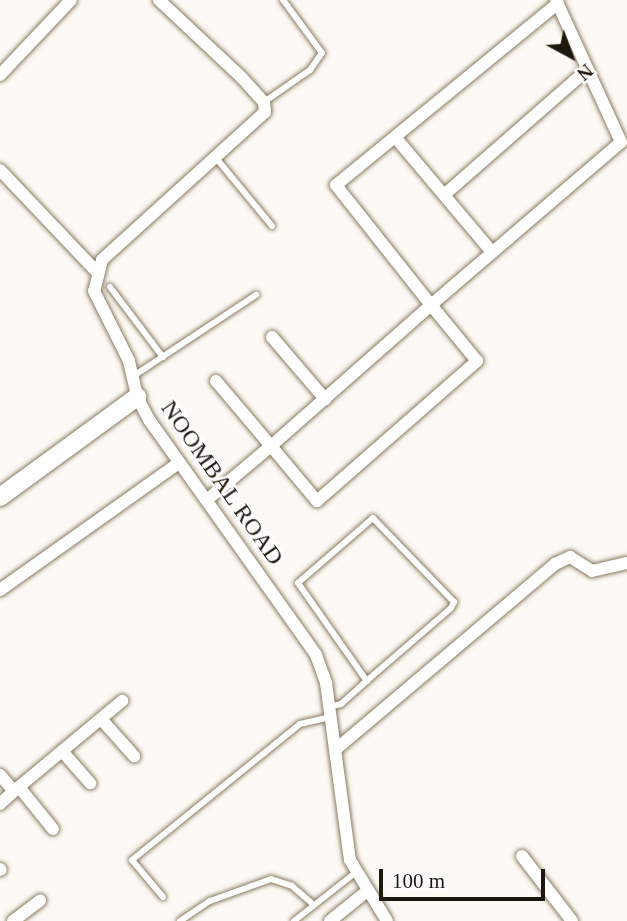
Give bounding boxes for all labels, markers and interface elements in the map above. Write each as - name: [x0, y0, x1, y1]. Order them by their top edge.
- north arrow: [536, 21, 606, 91]
- text: N: [573, 60, 597, 85]
- street label: NOOMBAL ROAD: [154, 395, 290, 571]
- scale bar: [382, 855, 548, 899]
- text: 100 m: [392, 869, 445, 893]

